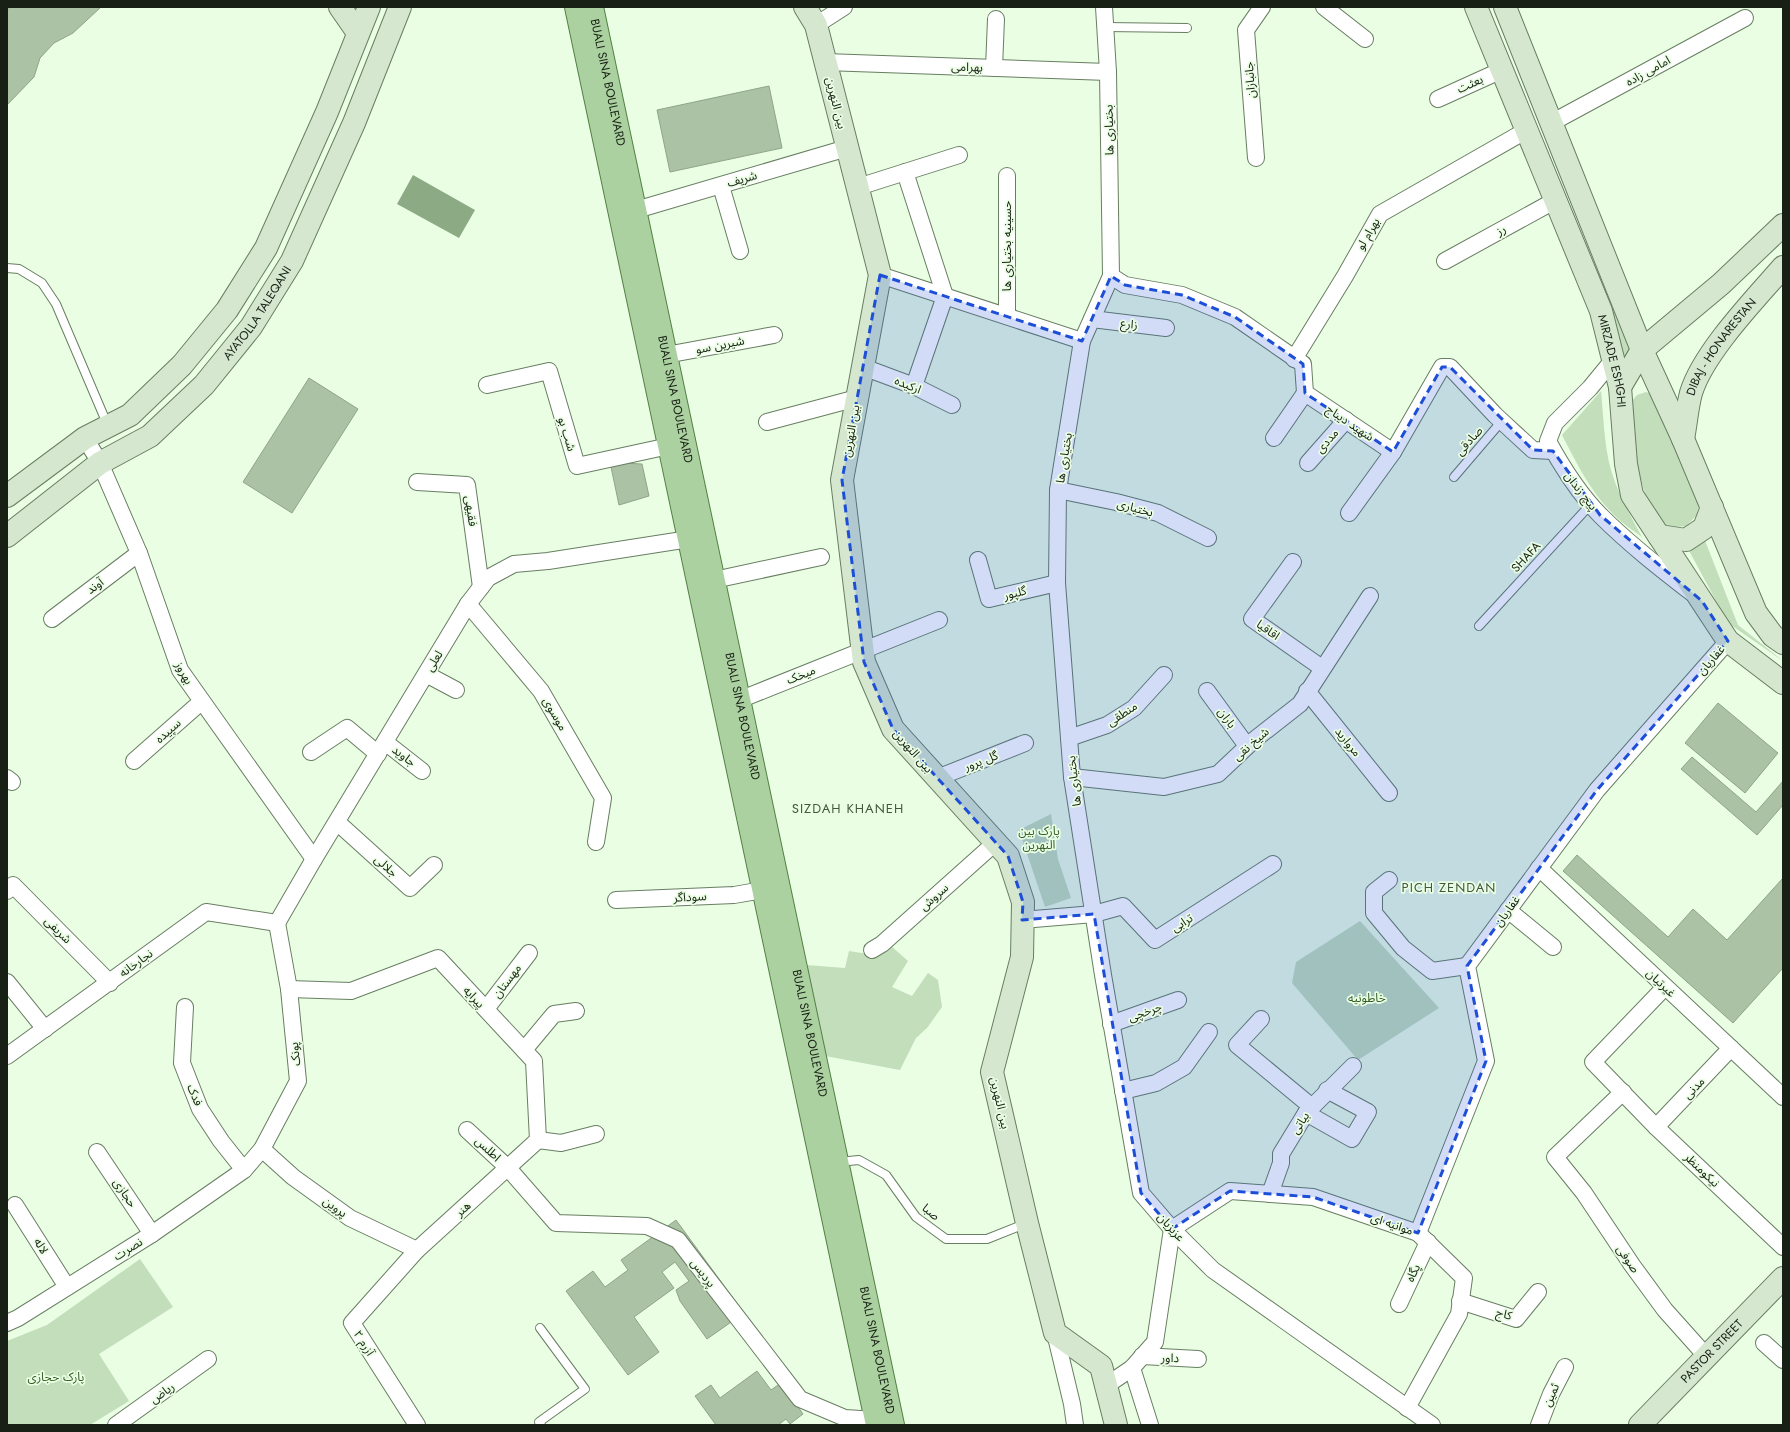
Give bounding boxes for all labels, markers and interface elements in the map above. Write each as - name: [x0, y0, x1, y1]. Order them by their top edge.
- street label: BUALI SINA BOULEVARD: [586, 17, 630, 148]
- street label: امامی زاده: [1622, 51, 1674, 91]
- street label: بهرامی: [951, 57, 983, 77]
- street label: جانبازان: [1240, 61, 1260, 99]
- street label: بعثت: [1454, 70, 1486, 98]
- street label: بین النهرین: [821, 75, 851, 131]
- street label: بختیاری ها: [1100, 104, 1118, 156]
- street label: شریف: [725, 166, 759, 192]
- street label: حسینیه بختیاری ها: [998, 201, 1016, 291]
- street label: بهرام لو: [1352, 214, 1384, 254]
- street label: رز: [1492, 220, 1509, 240]
- street label: AYATOLLA TALEQANI: [219, 262, 296, 364]
- street label: DIBAJ - HONARESTAN: [1682, 294, 1761, 398]
- street label: MIRZADE ESHGHI: [1593, 313, 1631, 408]
- street label: زارع: [1119, 314, 1139, 334]
- street label: شیرین سو: [694, 331, 746, 359]
- street label: BUALI SINA BOULEVARD: [653, 334, 698, 465]
- street label: ارکیده: [892, 372, 924, 399]
- street label: شهید دیباج: [1322, 400, 1378, 446]
- street label: بین النهرین: [838, 403, 864, 459]
- street label: شب بو: [553, 415, 581, 453]
- street label: صادقی: [1451, 422, 1487, 460]
- street label: مددی: [1311, 425, 1343, 457]
- street label: بختیاری ها: [1051, 431, 1077, 485]
- street label: پیچ زندان: [1560, 468, 1602, 514]
- street label: فقیهی: [460, 495, 482, 527]
- street label: بختیاری: [1115, 495, 1155, 521]
- street label: SHAFA: [1507, 538, 1545, 576]
- street label: آوند: [82, 573, 108, 599]
- street label: گلپور: [1001, 581, 1029, 605]
- street label: اقاقیا: [1253, 615, 1284, 645]
- street label: غفاریان: [1693, 641, 1729, 679]
- street label: لعلی: [421, 647, 447, 675]
- street label: BUALI SINA BOULEVARD: [720, 651, 765, 782]
- street label: بهروز: [170, 657, 198, 688]
- street label: میخک: [784, 661, 818, 689]
- street label: موسوی: [538, 694, 572, 734]
- street label: منطقی: [1103, 697, 1141, 731]
- street label: باران: [1213, 704, 1241, 732]
- street label: سپیده: [151, 714, 185, 748]
- street label: شیخ نقی: [1229, 723, 1273, 765]
- street label: مروارید: [1331, 723, 1365, 761]
- street label: بین النهرین: [889, 725, 937, 777]
- street label: جاوید: [388, 741, 420, 771]
- street label: گل پرور: [960, 746, 1002, 776]
- street label: بختیاری ها: [1062, 755, 1086, 807]
- district label: SIZDAH KHANEH: [792, 799, 904, 818]
- park label: پارک بین النهرین: [1018, 822, 1060, 854]
- street label: جلالی: [370, 851, 402, 881]
- district label: PICH ZENDAN: [1402, 878, 1496, 897]
- street label: سروش: [915, 879, 953, 915]
- street label: سوداگر: [672, 887, 707, 907]
- street label: غفاریان: [1489, 892, 1525, 930]
- street label: ترابی: [1167, 909, 1197, 937]
- street label: شریفی: [40, 912, 76, 948]
- street label: نجارخانه: [115, 945, 157, 981]
- street label: مهستان: [488, 960, 526, 1002]
- street label: غیرتیان: [1642, 965, 1680, 1001]
- street label: BUALI SINA BOULEVARD: [788, 968, 832, 1098]
- street label: پیرایه: [459, 982, 489, 1012]
- park label: خاطونیه: [1348, 989, 1386, 1007]
- street label: چرخچی: [1126, 998, 1164, 1026]
- street label: پونک: [285, 1041, 305, 1067]
- street label: مدنی: [1679, 1073, 1709, 1103]
- street label: بین النهرین: [985, 1075, 1015, 1131]
- street label: فدک: [182, 1081, 208, 1109]
- street label: بیاتی: [1286, 1108, 1314, 1138]
- street label: اطلس: [471, 1132, 505, 1166]
- street label: نیکومنظر: [1680, 1148, 1724, 1191]
- street label: حجازی: [109, 1175, 141, 1211]
- street label: پروین: [319, 1192, 351, 1222]
- street label: هنر: [450, 1197, 475, 1222]
- street label: صبا: [918, 1199, 944, 1225]
- street label: عزیزیان: [1153, 1208, 1189, 1246]
- street label: موانیه ای: [1368, 1208, 1416, 1240]
- street label: نصرت: [110, 1233, 146, 1265]
- street label: لاله: [29, 1234, 53, 1258]
- street label: صوفی: [1612, 1241, 1644, 1277]
- street label: پردیس: [686, 1255, 720, 1291]
- street label: پگاه: [1401, 1261, 1425, 1285]
- street label: BUALI SINA BOULEVARD: [855, 1285, 899, 1415]
- street label: کاج: [1494, 1303, 1515, 1325]
- street label: PASTOR STREET: [1677, 1315, 1747, 1387]
- street label: آزرم ۲: [349, 1327, 379, 1360]
- street label: داور: [1160, 1349, 1180, 1367]
- park label: پارک حجازی: [28, 1368, 84, 1386]
- street label: ریاض: [146, 1378, 178, 1408]
- street label: ثمین: [1538, 1380, 1564, 1410]

